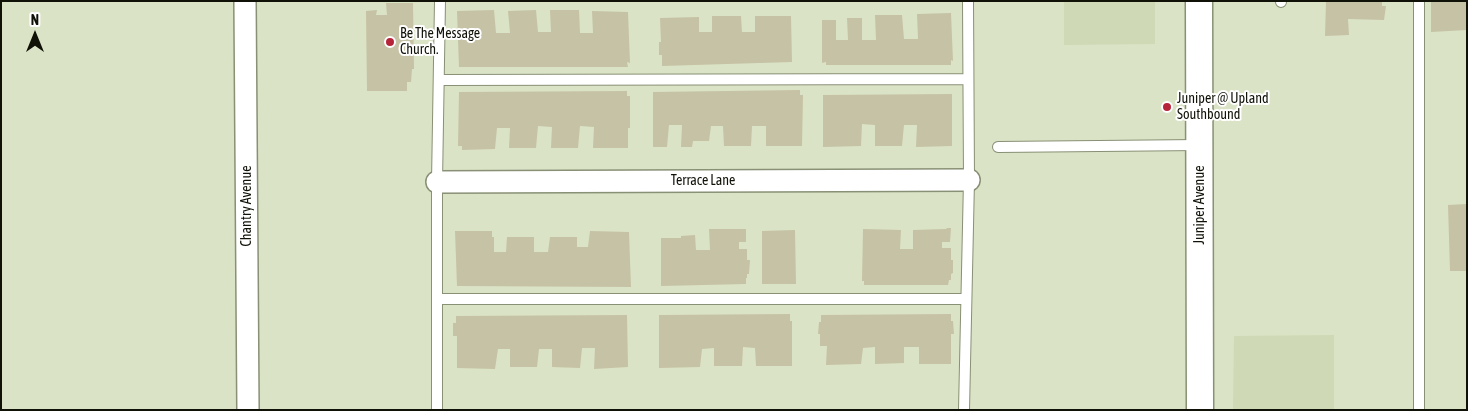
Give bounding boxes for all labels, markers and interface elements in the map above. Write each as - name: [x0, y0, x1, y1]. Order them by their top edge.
- north arrow: [10, 10, 60, 60]
- text: N: [31, 12, 39, 28]
- place label: Be The Message Church.: [400, 26, 480, 58]
- marker: Be The Message Church.: [384, 36, 396, 48]
- place label: Juniper @ Upland Southbound: [1177, 91, 1269, 124]
- marker: Juniper @ Upland Southbound: [1161, 101, 1173, 113]
- street label: Juniper Avenue: [1192, 165, 1208, 245]
- street label: Chantry Avenue: [239, 166, 255, 246]
- street label: Terrace Lane: [671, 173, 735, 189]

